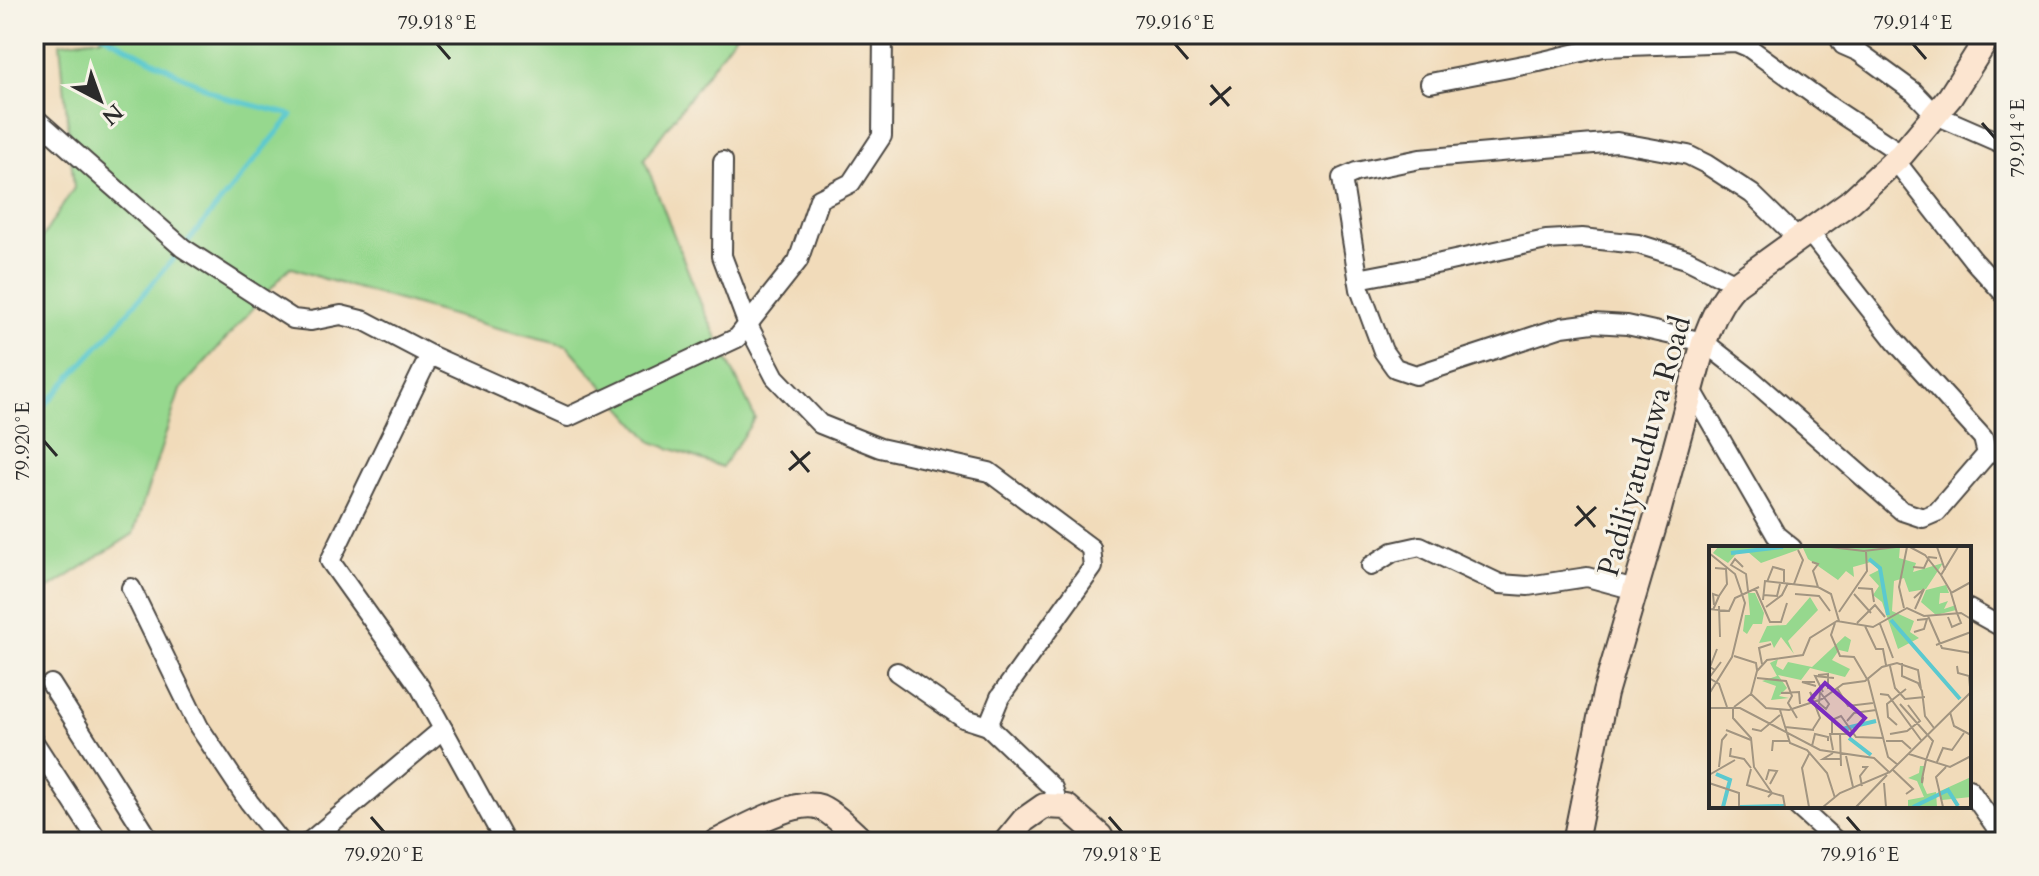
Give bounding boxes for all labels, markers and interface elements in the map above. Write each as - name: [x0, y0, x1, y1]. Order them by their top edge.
- text: 79.918°E: [398, 9, 476, 36]
- text: 79.916°E: [1136, 9, 1214, 36]
- text: 79.914°E: [1874, 9, 1952, 36]
- north arrow: [60, 60, 140, 140]
- text: N: [95, 97, 130, 132]
- text: 79.914°E: [2004, 99, 2031, 177]
- street label: Padiliyatuduwa Road: [1588, 311, 1701, 581]
- text: 79.920°E: [9, 402, 36, 480]
- inset map: [1709, 546, 1971, 808]
- text: 79.920°E: [345, 841, 423, 868]
- text: 79.918°E: [1083, 841, 1161, 868]
- text: 79.916°E: [1821, 841, 1899, 868]

